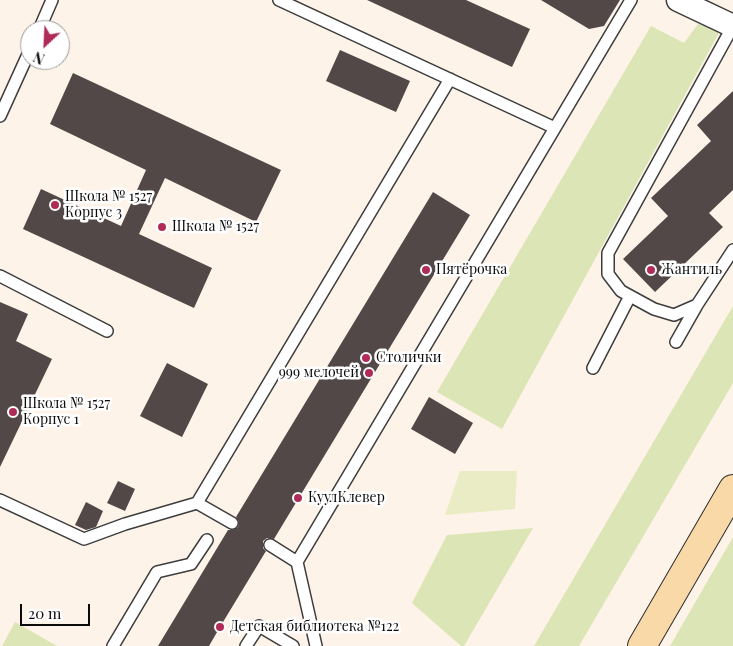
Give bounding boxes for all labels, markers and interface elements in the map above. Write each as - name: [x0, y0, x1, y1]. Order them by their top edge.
- north arrow: [20, 20, 70, 70]
- text: N: [30, 47, 47, 69]
- place label: Школа № 1527 Корпус 3: [65, 189, 152, 222]
- marker: Школа № 1527 Корпус 3: [49, 199, 61, 211]
- place label: Школа № 1527: [172, 219, 259, 235]
- marker: Школа № 1527: [156, 221, 168, 233]
- place label: Пятёрочка: [436, 262, 507, 278]
- place label: Жантиль: [661, 262, 722, 278]
- marker: Пятёрочка: [420, 264, 432, 276]
- marker: Жантиль: [645, 264, 657, 276]
- place label: Столички: [376, 350, 441, 366]
- marker: Столички: [360, 352, 372, 364]
- place label: 999 мелочей: [279, 365, 359, 381]
- marker: 999 мелочей: [363, 367, 375, 379]
- place label: Школа № 1527 Корпус 1: [23, 396, 110, 428]
- marker: Школа № 1527 Корпус 1: [7, 406, 19, 418]
- place label: КуулКлевер: [308, 490, 385, 506]
- marker: КуулКлевер: [292, 492, 304, 504]
- scale bar: [22, 594, 92, 626]
- text: 20 m: [28, 603, 61, 623]
- place label: Детская библиотека №122: [230, 619, 399, 635]
- marker: Детская библиотека №122: [214, 621, 226, 633]

